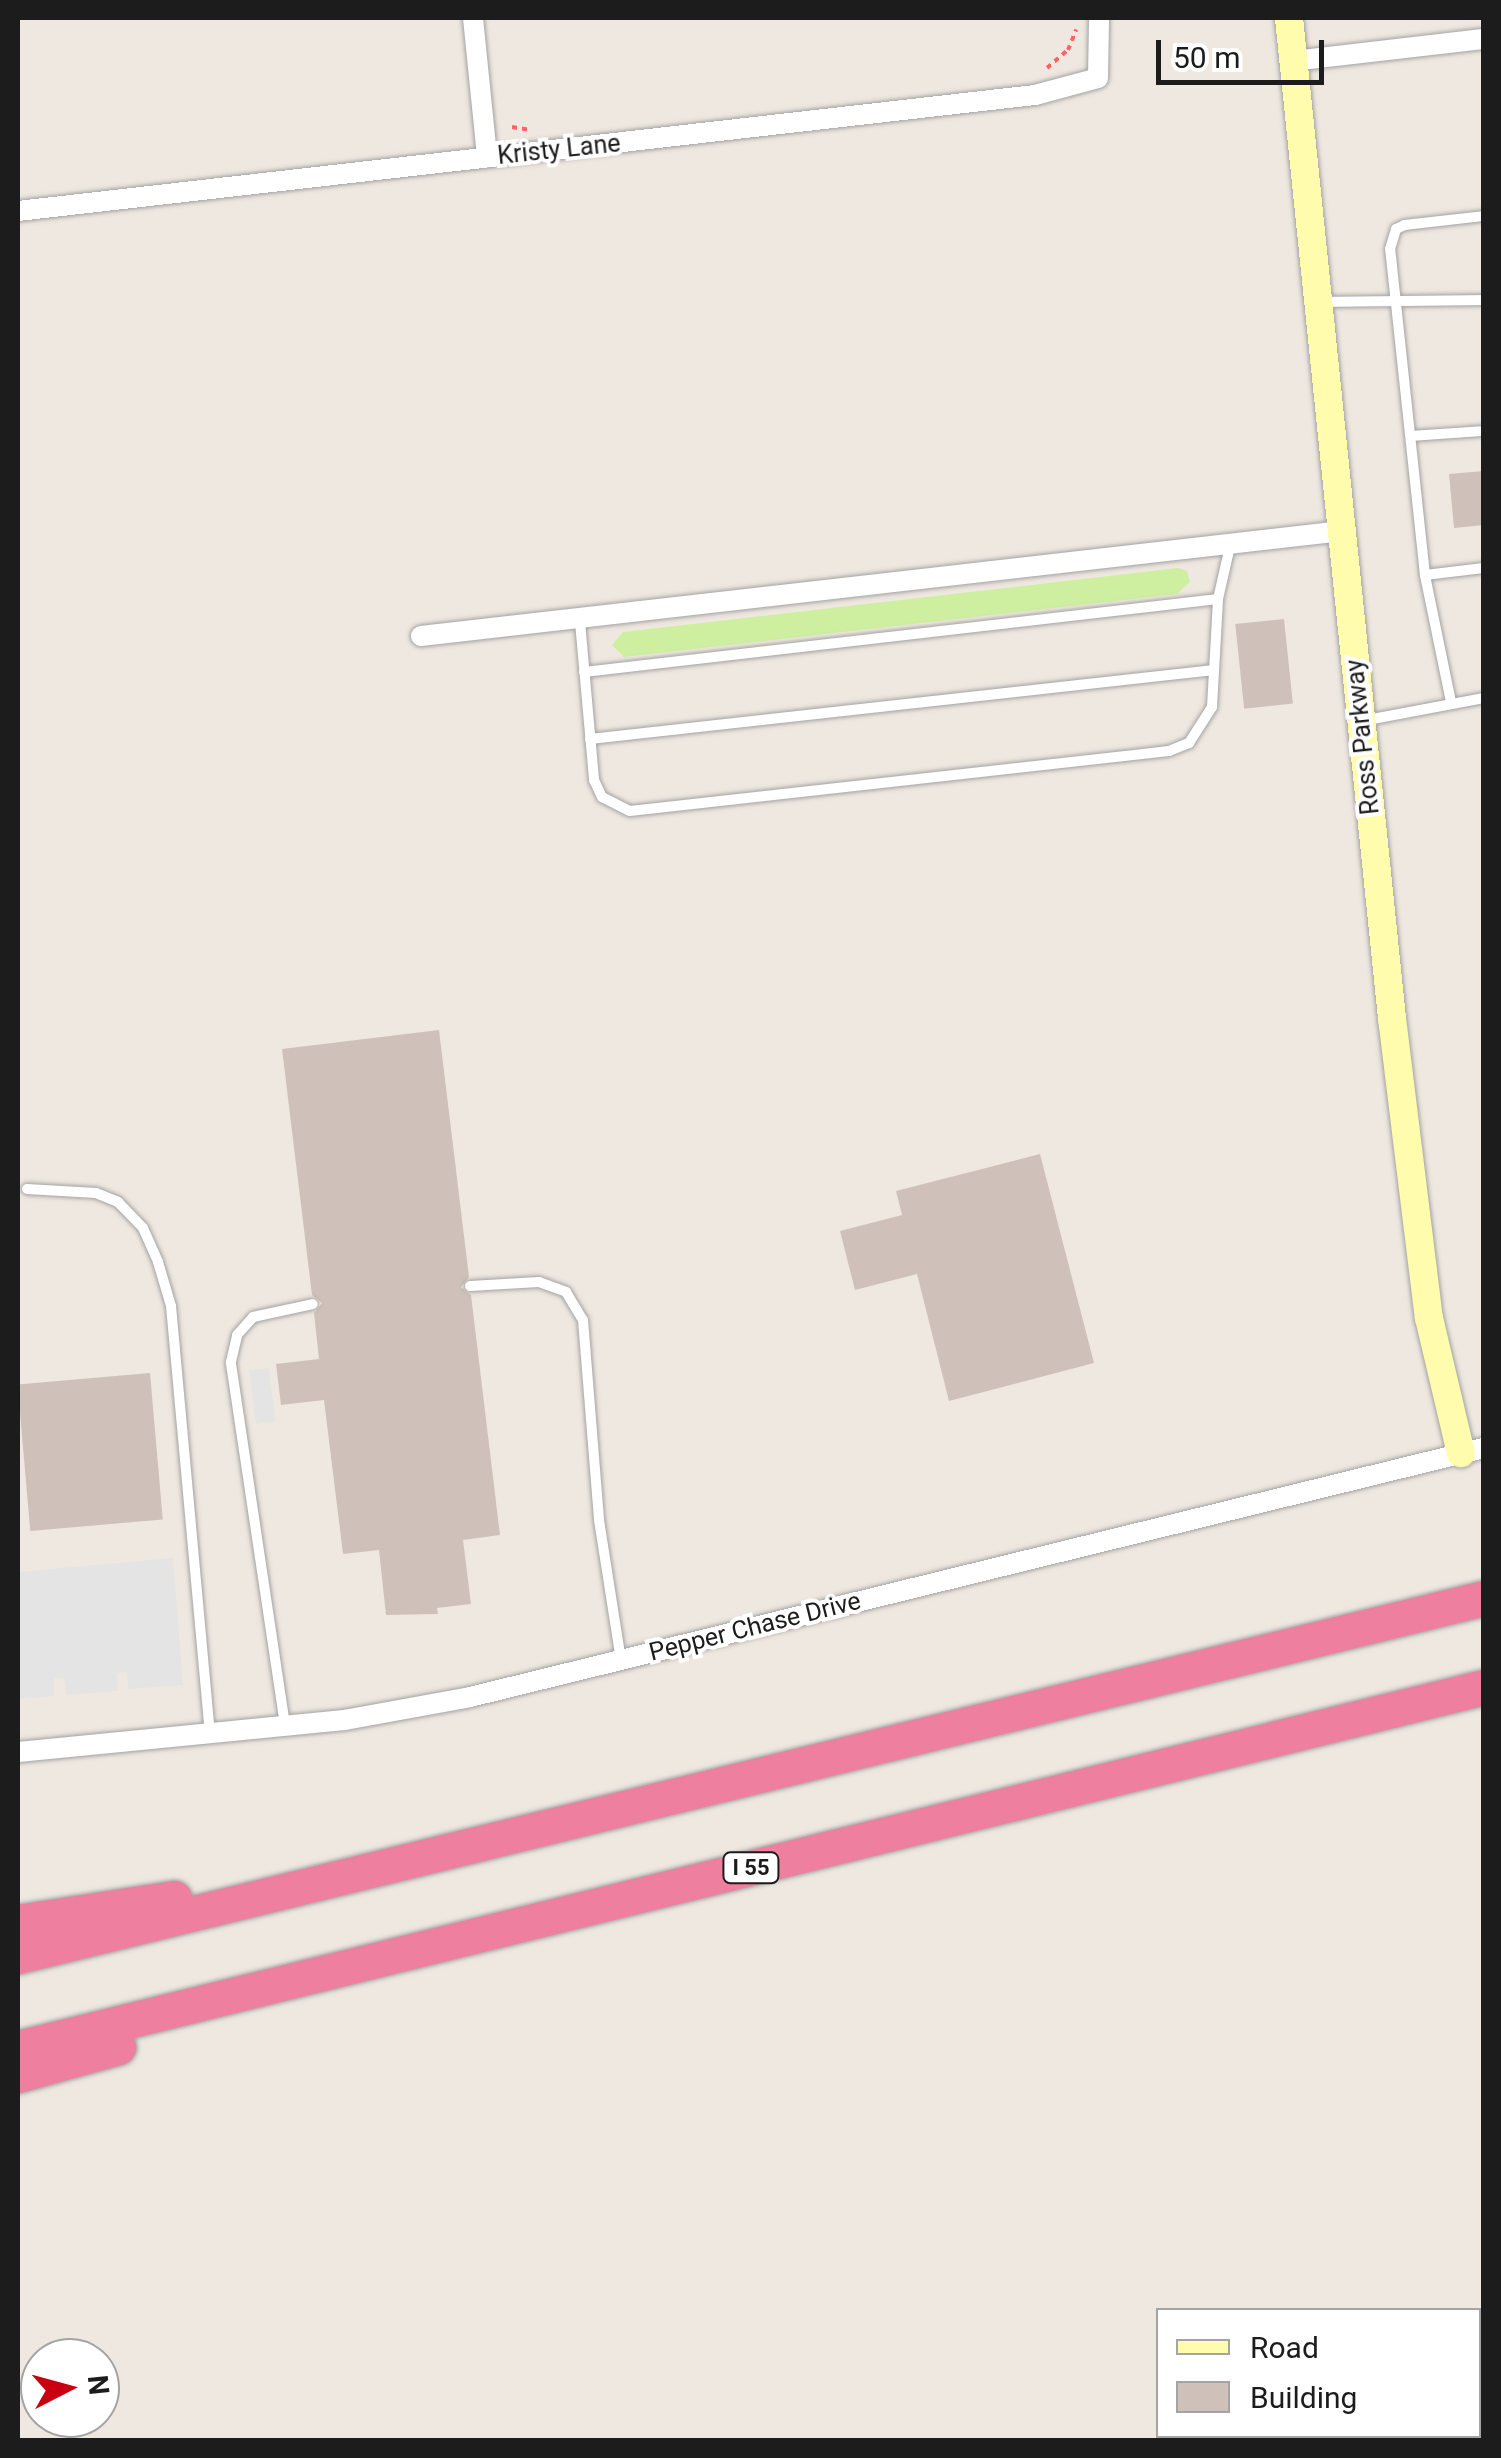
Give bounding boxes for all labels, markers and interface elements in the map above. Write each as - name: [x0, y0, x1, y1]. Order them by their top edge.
- scale bar: [1161, 20, 1328, 82]
- text: 50 m: [1173, 40, 1240, 75]
- street label: Kristy Lane: [496, 129, 622, 171]
- street label: Ross Parkway: [1340, 658, 1386, 816]
- street label: Pepper Chase Drive: [646, 1586, 864, 1668]
- road number: I 55: [721, 1851, 781, 1885]
- legend: [1156, 2308, 1481, 2438]
- text: Road: [1250, 2330, 1319, 2365]
- north arrow: [20, 2338, 120, 2438]
- text: N: [81, 2373, 116, 2397]
- text: Building: [1250, 2380, 1357, 2415]

